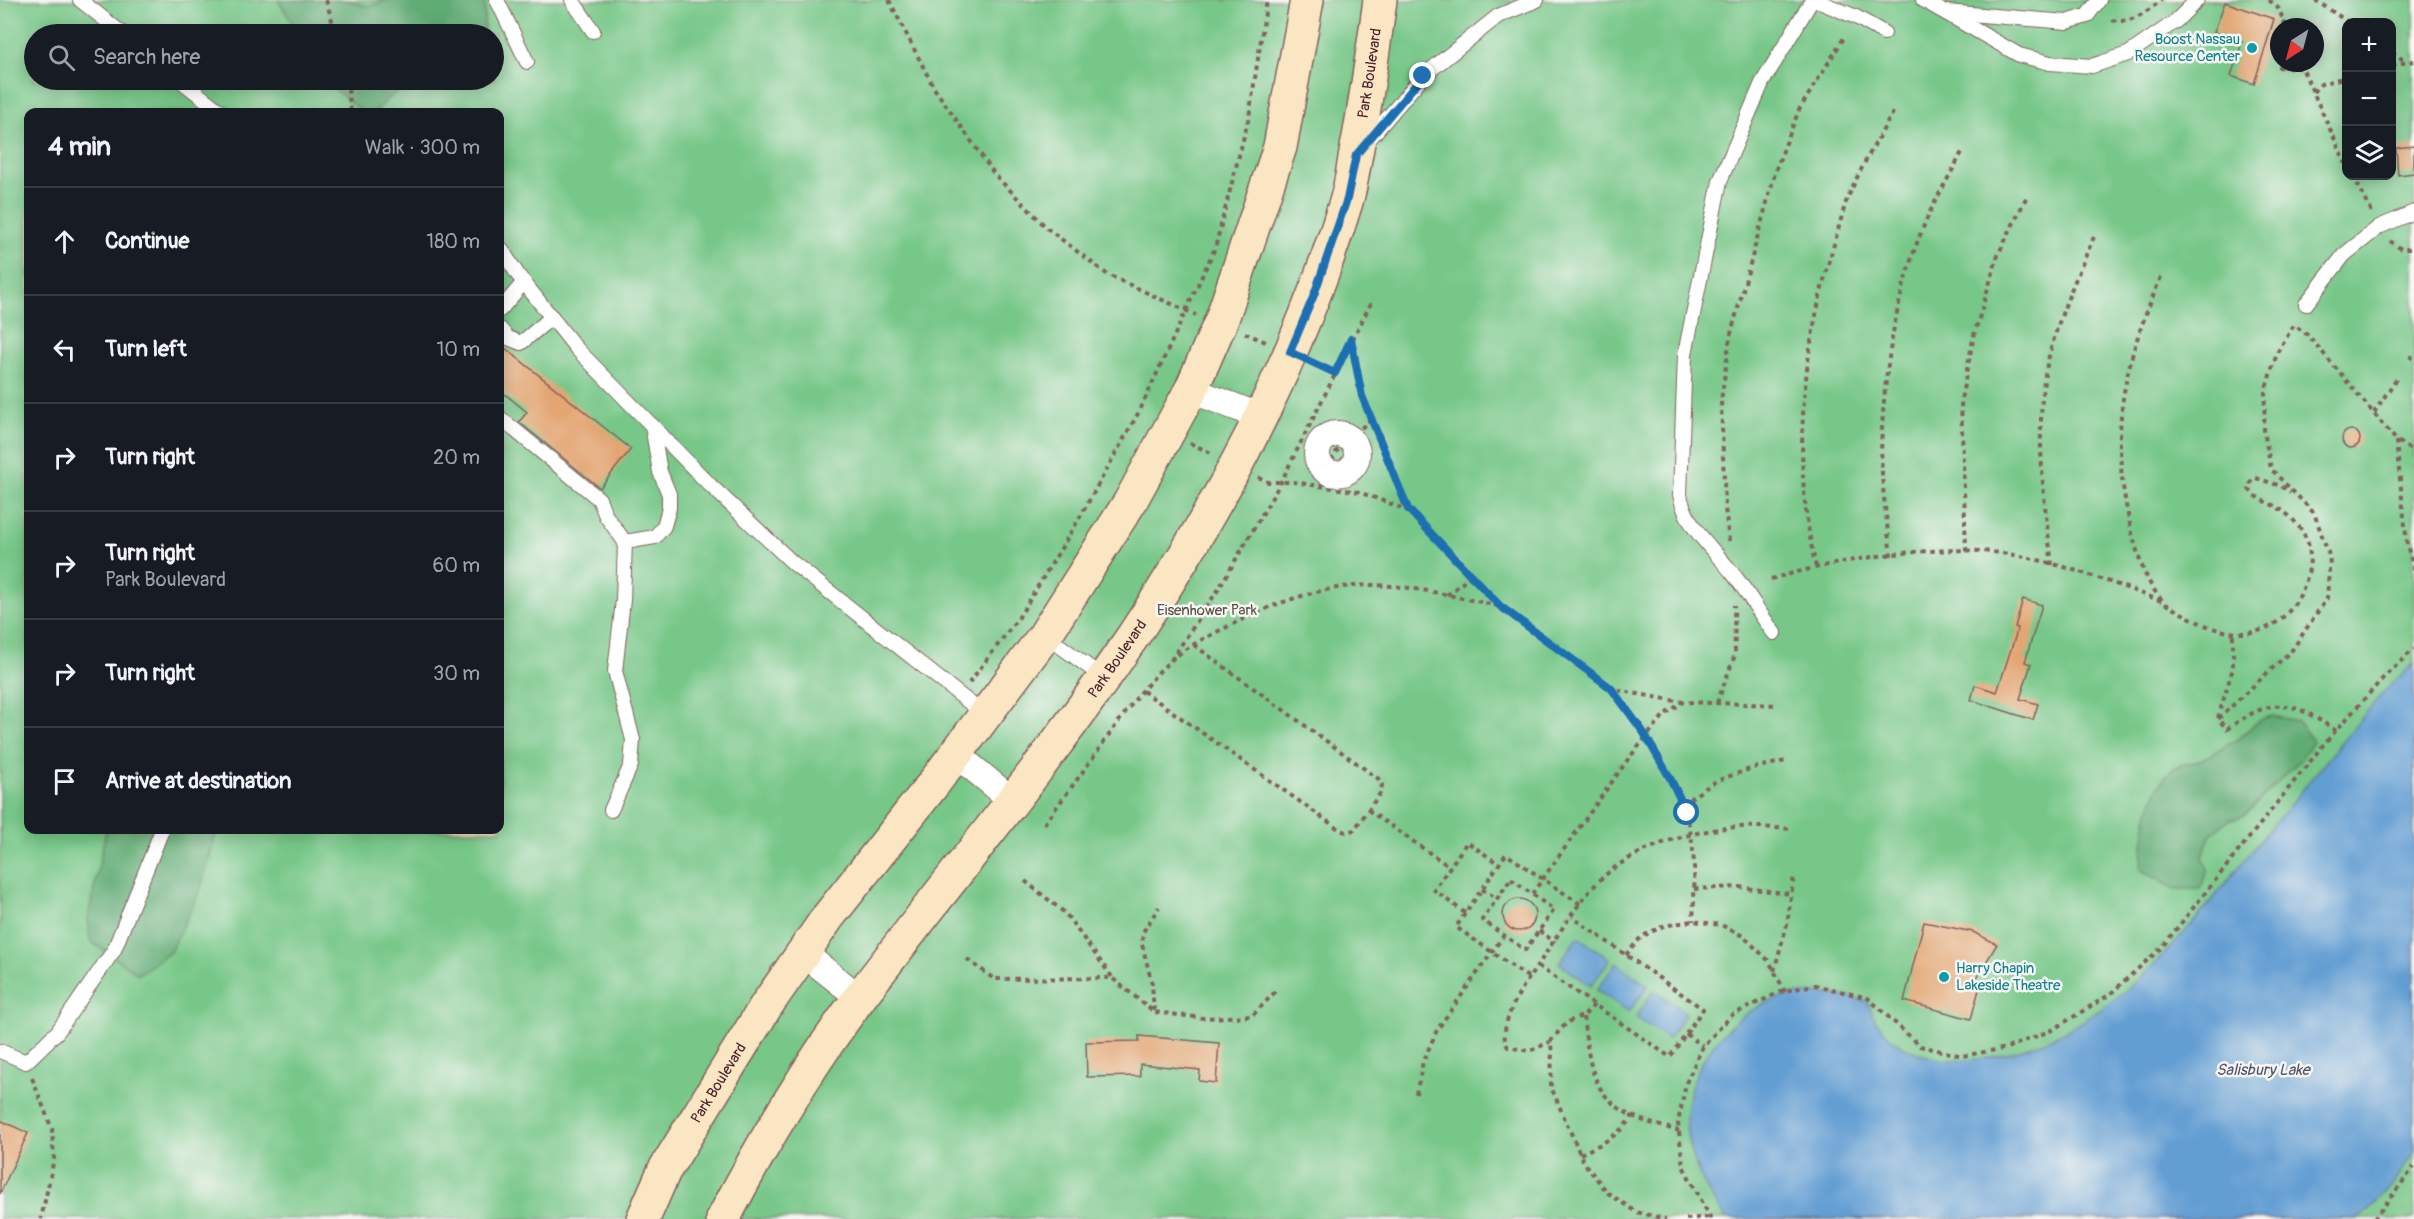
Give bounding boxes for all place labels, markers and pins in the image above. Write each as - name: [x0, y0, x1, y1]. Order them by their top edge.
- place label: Boost Nassau Resource Center: [2135, 30, 2241, 66]
- marker: Boost Nassau Resource Center: [2245, 41, 2259, 55]
- place label: Harry Chapin Lakeside Theatre: [1956, 959, 2061, 995]
- marker: Harry Chapin Lakeside Theatre: [1937, 970, 1951, 984]

